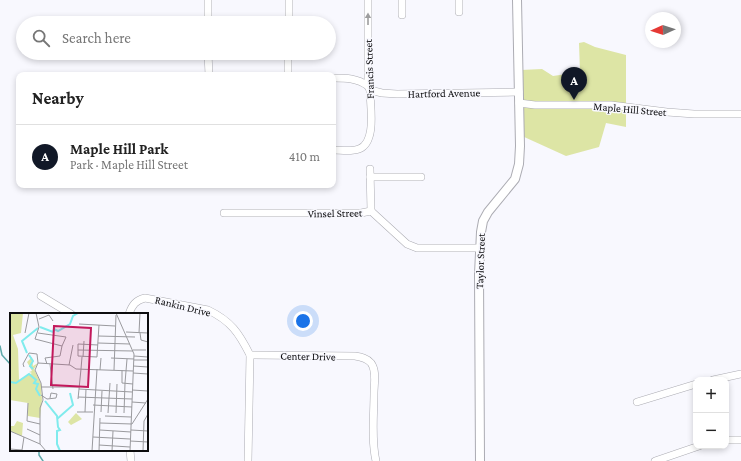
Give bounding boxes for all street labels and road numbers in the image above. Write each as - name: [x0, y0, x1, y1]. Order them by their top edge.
- street label: Francis Street: [362, 39, 376, 99]
- street label: Hartford Avenue: [408, 86, 480, 100]
- street label: Maple Hill Street: [593, 100, 667, 119]
- street label: Vinsel Street: [308, 207, 363, 219]
- street label: Taylor Street: [473, 233, 488, 289]
- street label: Rankin Drive: [154, 293, 212, 319]
- street label: Center Drive: [280, 350, 336, 362]

